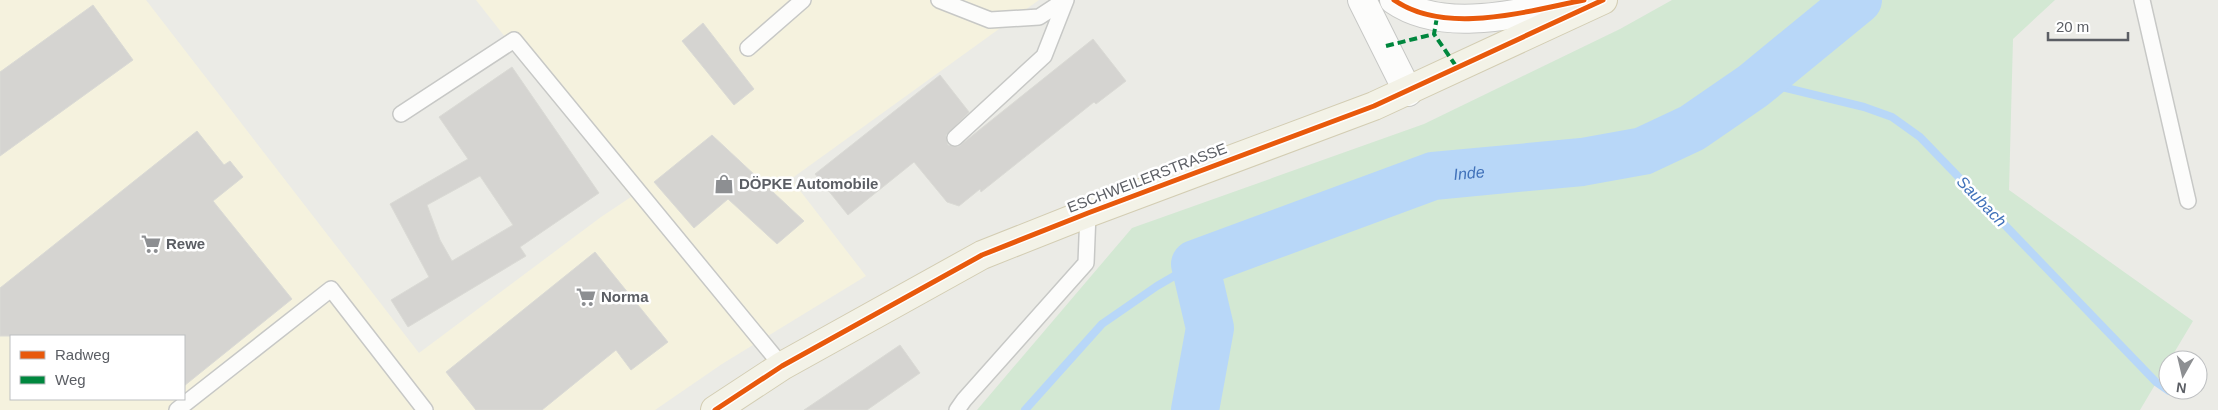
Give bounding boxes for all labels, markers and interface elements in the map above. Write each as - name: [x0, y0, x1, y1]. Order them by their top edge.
- scale bar: [2048, 10, 2128, 42]
- text: 20 m: [2056, 18, 2089, 35]
- street label: ESCHWEILERSTRASSE: [1065, 139, 1229, 216]
- water label: Inde: [1453, 163, 1485, 183]
- shop icon: DÖPKE Automobile: [713, 173, 735, 195]
- water label: Saubach: [1954, 173, 2010, 230]
- place label: DÖPKE Automobile: [739, 175, 878, 192]
- supermarket icon: Rewe: [140, 233, 162, 255]
- place label: Rewe: [166, 235, 205, 252]
- supermarket icon: Norma: [575, 286, 597, 308]
- place label: Norma: [601, 288, 649, 305]
- legend: [10, 335, 185, 400]
- text: Radweg: [55, 346, 110, 363]
- north arrow: [2158, 350, 2208, 400]
- text: Weg: [55, 371, 86, 388]
- text: N: [2175, 379, 2187, 397]

